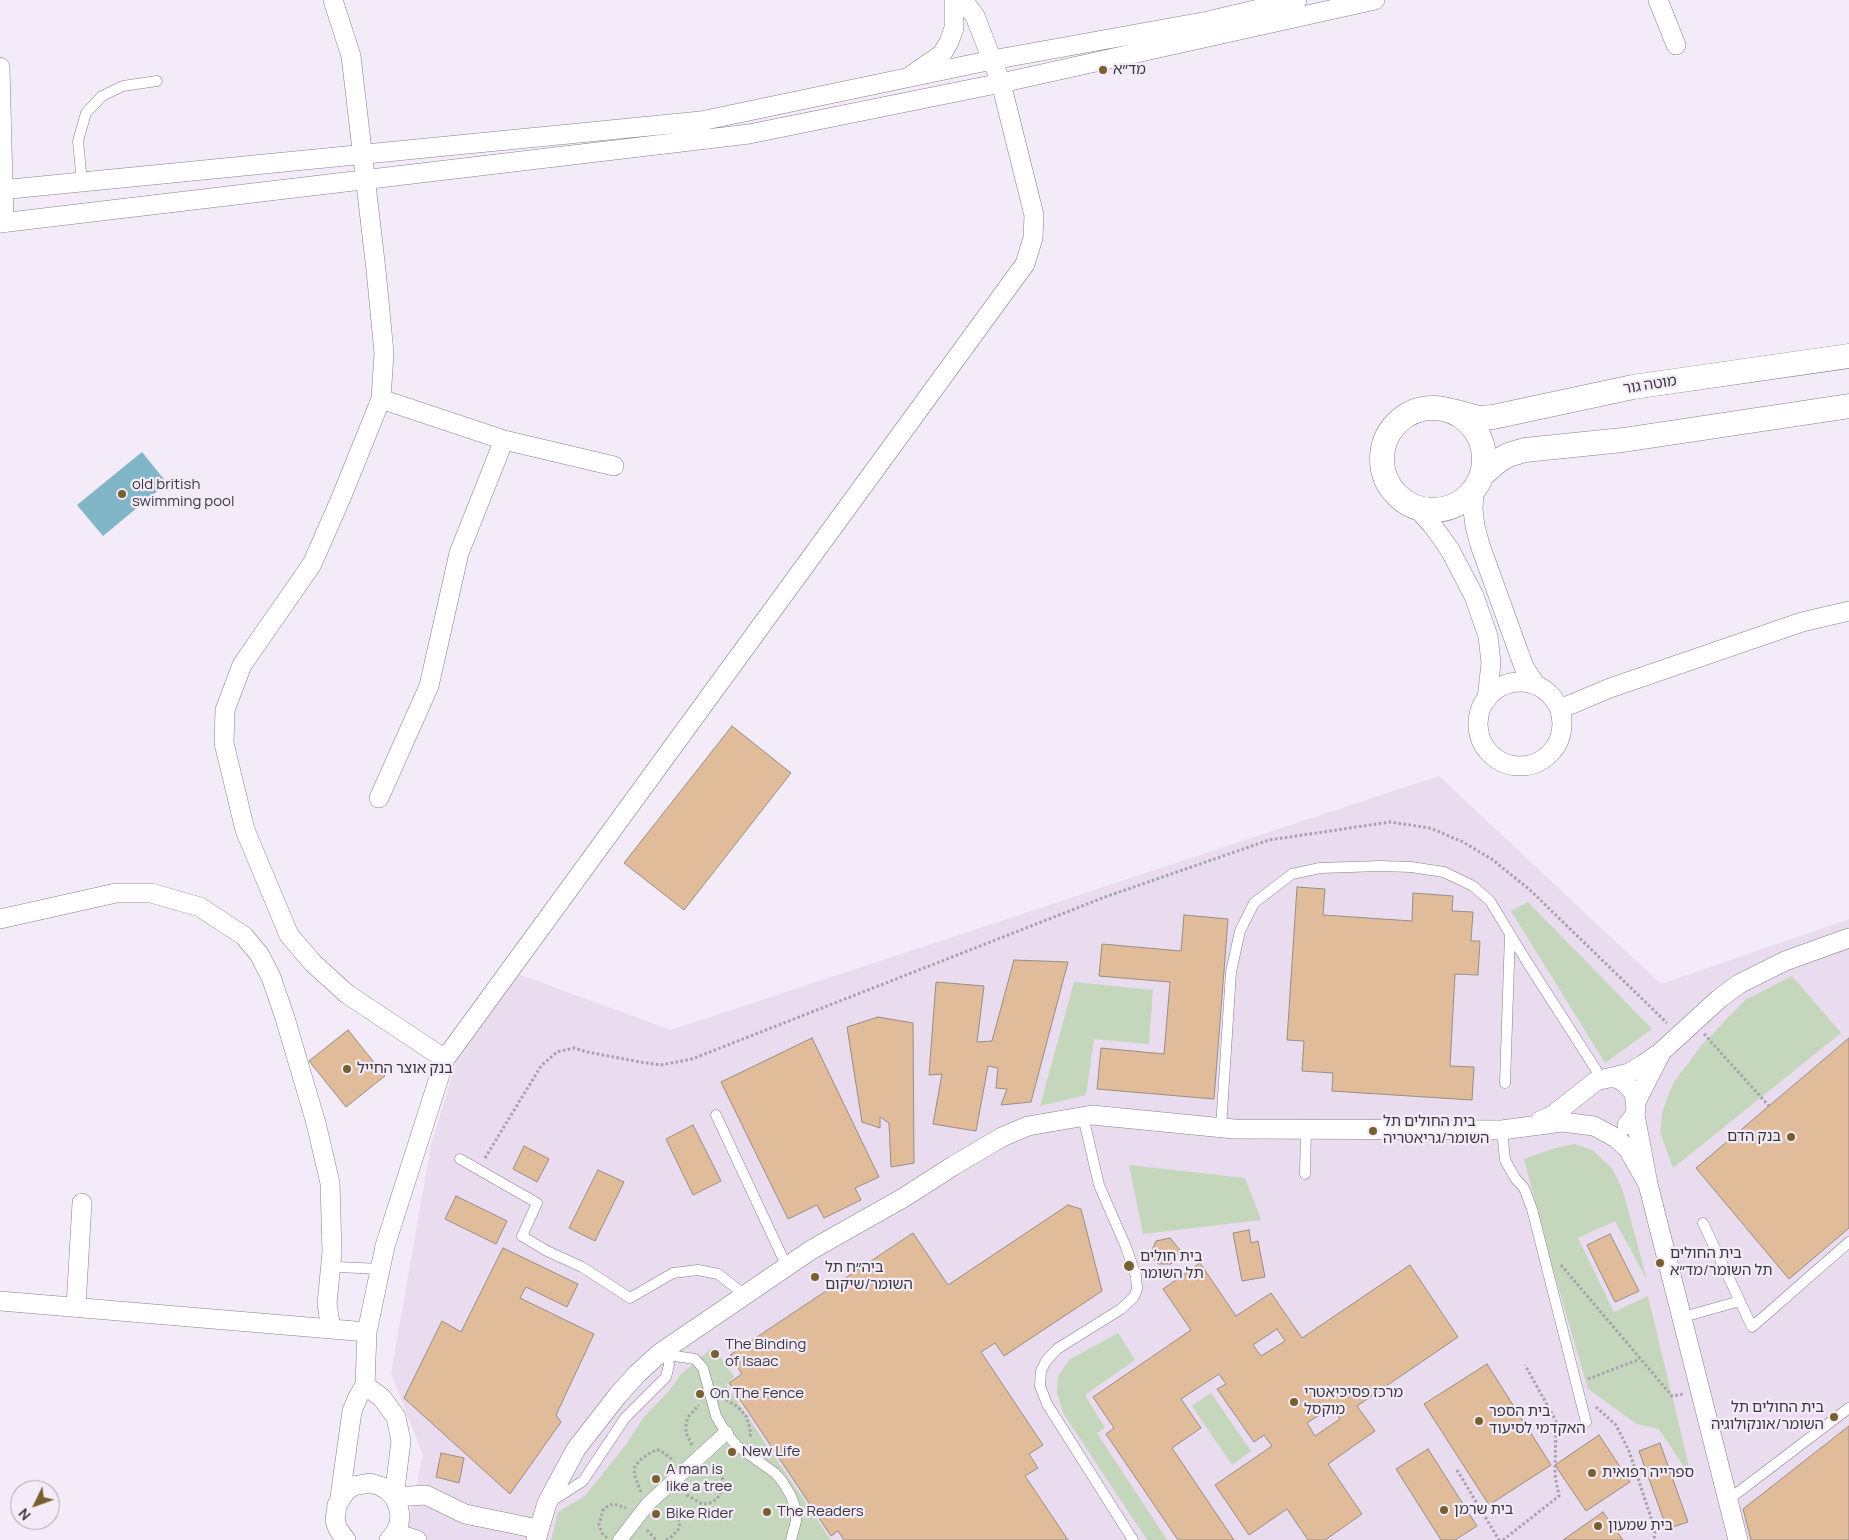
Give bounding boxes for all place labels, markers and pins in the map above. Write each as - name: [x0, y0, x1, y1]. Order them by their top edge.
- place label: מד״א: [1113, 61, 1146, 79]
- marker: מד״א: [1097, 64, 1109, 76]
- place label: old british swimming pool: [132, 476, 234, 511]
- marker: old british swimming pool: [116, 488, 128, 500]
- place label: בנק אוצר החייל: [357, 1060, 453, 1078]
- marker: בנק אוצר החייל: [341, 1063, 353, 1075]
- place label: בית החולים תל השומר/גריאטריה: [1383, 1113, 1489, 1148]
- marker: בית החולים תל השומר/גריאטריה: [1367, 1125, 1379, 1137]
- place label: בנק הדם: [1727, 1128, 1781, 1146]
- marker: בנק הדם: [1785, 1131, 1797, 1143]
- place label: בית החולים תל השומר/מד״א: [1670, 1245, 1772, 1280]
- place label: בית חולים תל השומר: [1140, 1248, 1204, 1283]
- marker: בית החולים תל השומר/מד״א: [1654, 1257, 1666, 1269]
- place label: ביה״ח תל השומר/שיקום: [825, 1259, 913, 1294]
- marker: בית חולים תל השומר: [1122, 1259, 1136, 1273]
- marker: ביה״ח תל השומר/שיקום: [809, 1271, 821, 1283]
- place label: The Binding of Isaac: [725, 1336, 806, 1371]
- marker: The Binding of Isaac: [709, 1348, 721, 1360]
- place label: מרכז פסיכיאטרי מוקסל: [1304, 1384, 1403, 1419]
- place label: On The Fence: [710, 1385, 804, 1403]
- marker: On The Fence: [694, 1388, 706, 1400]
- marker: מרכז פסיכיאטרי מוקסל: [1288, 1396, 1300, 1408]
- place label: בית החולים תל השומר/אונקולוגיה: [1711, 1399, 1824, 1434]
- place label: בית הספר האקדמי לסיעוד: [1489, 1403, 1586, 1438]
- marker: בית החולים תל השומר/אונקולוגיה: [1828, 1411, 1840, 1423]
- marker: בית הספר האקדמי לסיעוד: [1473, 1415, 1485, 1427]
- place label: New Life: [742, 1443, 800, 1461]
- marker: New Life: [726, 1446, 738, 1458]
- place label: A man is like a tree: [666, 1461, 732, 1496]
- place label: ספרייה רפואית: [1602, 1464, 1694, 1482]
- marker: ספרייה רפואית: [1586, 1467, 1598, 1479]
- marker: A man is like a tree: [650, 1473, 662, 1485]
- place label: בית שרמן: [1454, 1501, 1513, 1519]
- place label: The Readers: [777, 1503, 864, 1521]
- marker: בית שרמן: [1438, 1504, 1450, 1516]
- place label: Bike Rider: [666, 1505, 734, 1523]
- marker: The Readers: [761, 1506, 773, 1518]
- marker: Bike Rider: [650, 1508, 662, 1520]
- place label: בית שמעון: [1608, 1517, 1673, 1535]
- marker: בית שמעון: [1592, 1520, 1604, 1532]

